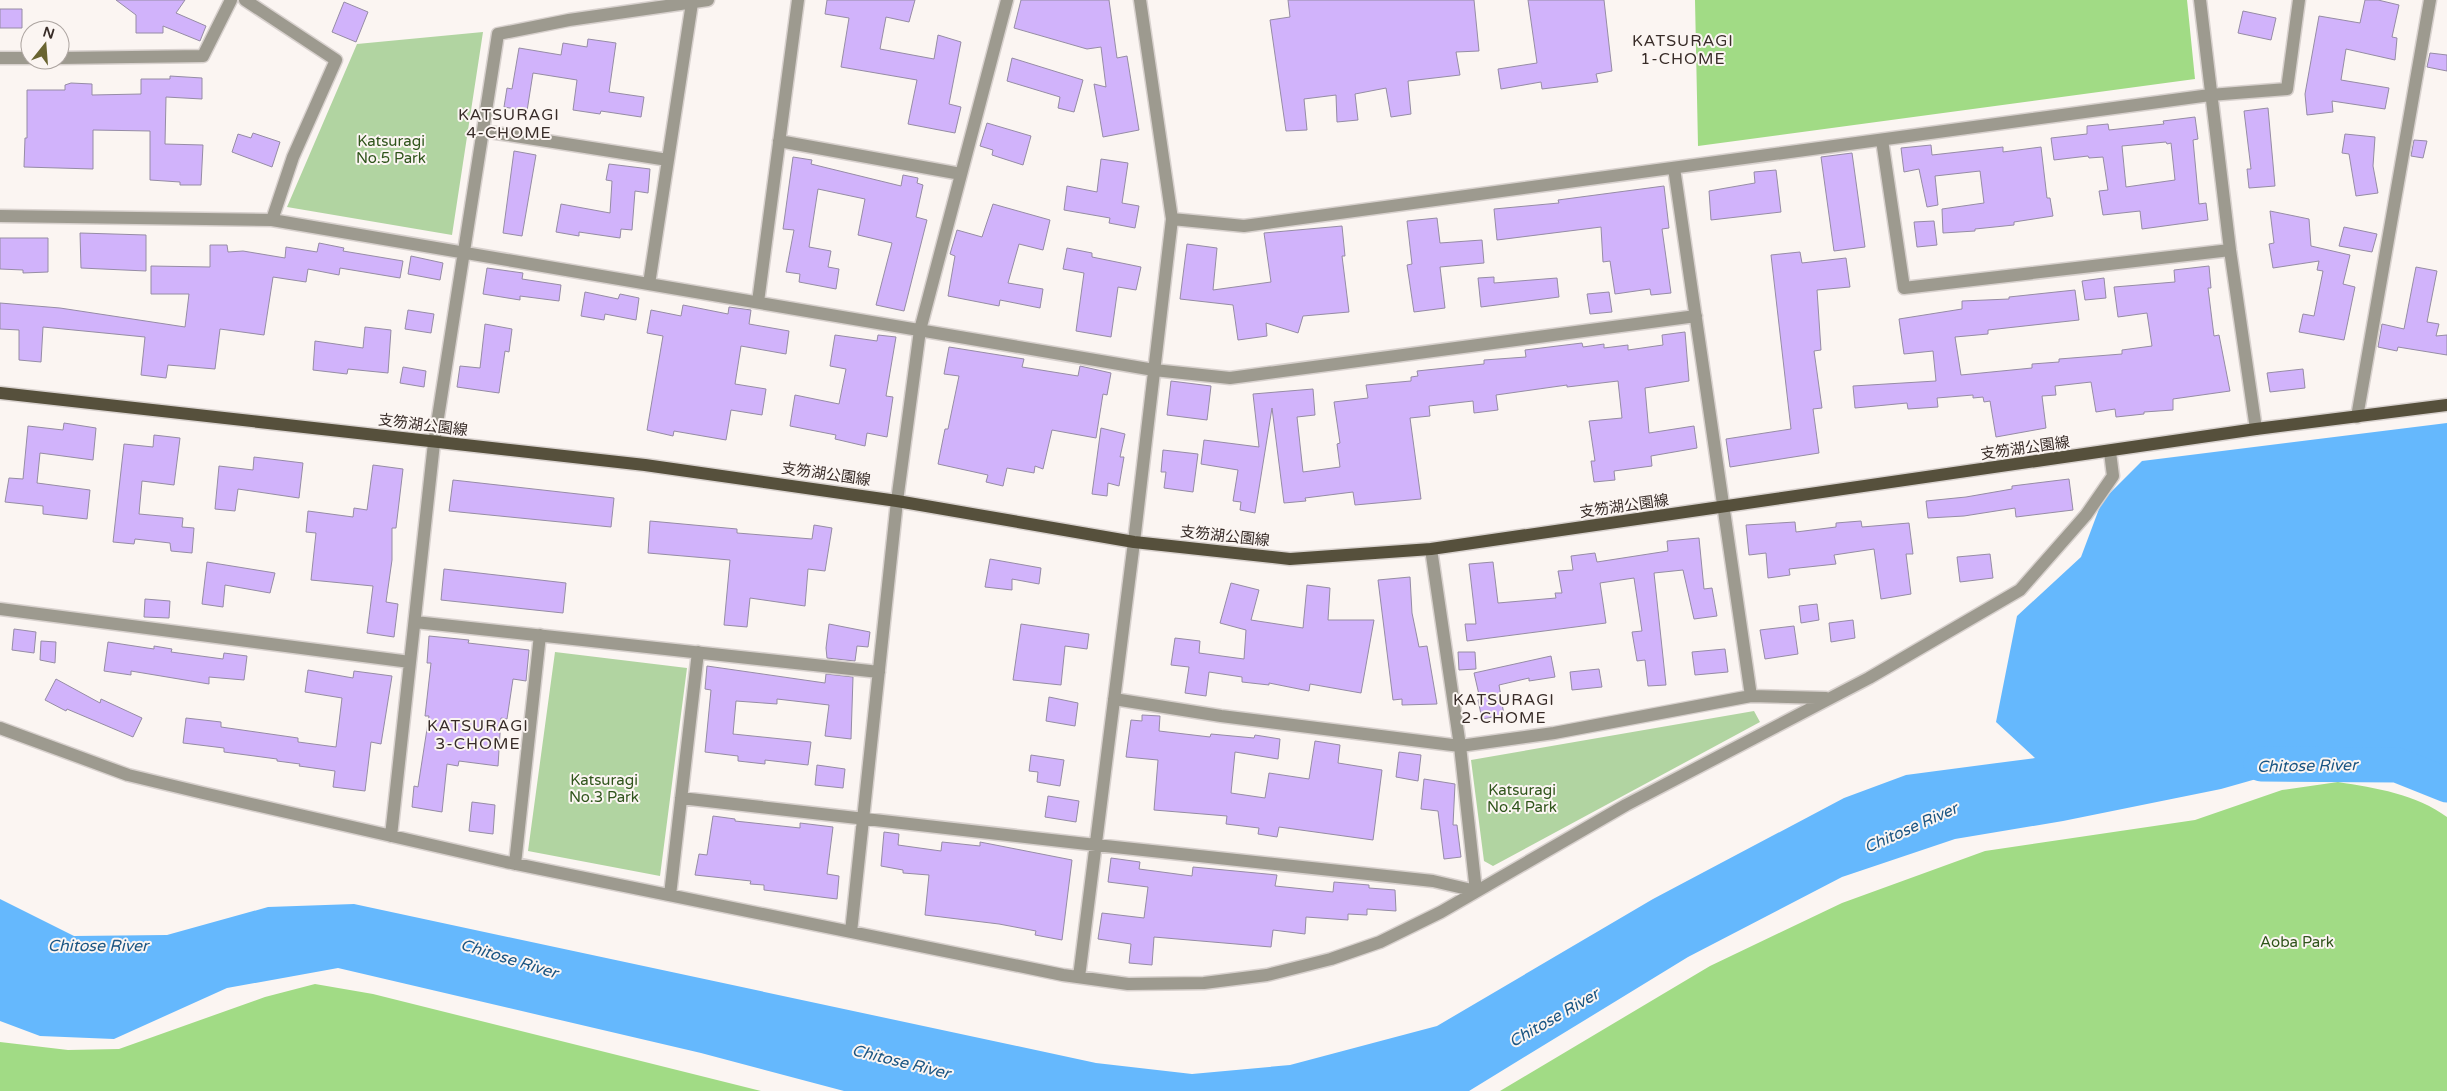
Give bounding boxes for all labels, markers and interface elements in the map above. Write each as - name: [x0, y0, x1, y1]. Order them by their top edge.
- north arrow: [20, 20, 70, 70]
- text: N: [41, 23, 57, 43]
- district label: KATSURAGI 1-CHOME: [1632, 31, 1734, 69]
- district label: KATSURAGI 4-CHOME: [458, 105, 560, 143]
- park label: Katsuragi No.5 Park: [356, 132, 426, 167]
- street label: 支笏湖公園線: [377, 411, 469, 439]
- street label: 支笏湖公園線: [1979, 433, 2071, 463]
- street label: 支笏湖公園線: [780, 459, 872, 489]
- street label: 支笏湖公園線: [1578, 491, 1670, 521]
- street label: 支笏湖公園線: [1179, 522, 1271, 550]
- district label: KATSURAGI 2-CHOME: [1453, 690, 1555, 728]
- district label: KATSURAGI 3-CHOME: [427, 716, 529, 754]
- water label: Chitose River: [2257, 755, 2359, 777]
- park label: Katsuragi No.3 Park: [569, 771, 639, 806]
- park label: Katsuragi No.4 Park: [1487, 781, 1557, 816]
- water label: Chitose River: [1861, 798, 1963, 858]
- park label: Aoba Park: [2260, 933, 2334, 951]
- water label: Chitose River: [458, 935, 562, 984]
- water label: Chitose River: [48, 936, 150, 956]
- water label: Chitose River: [1506, 983, 1604, 1052]
- water label: Chitose River: [850, 1040, 954, 1084]

